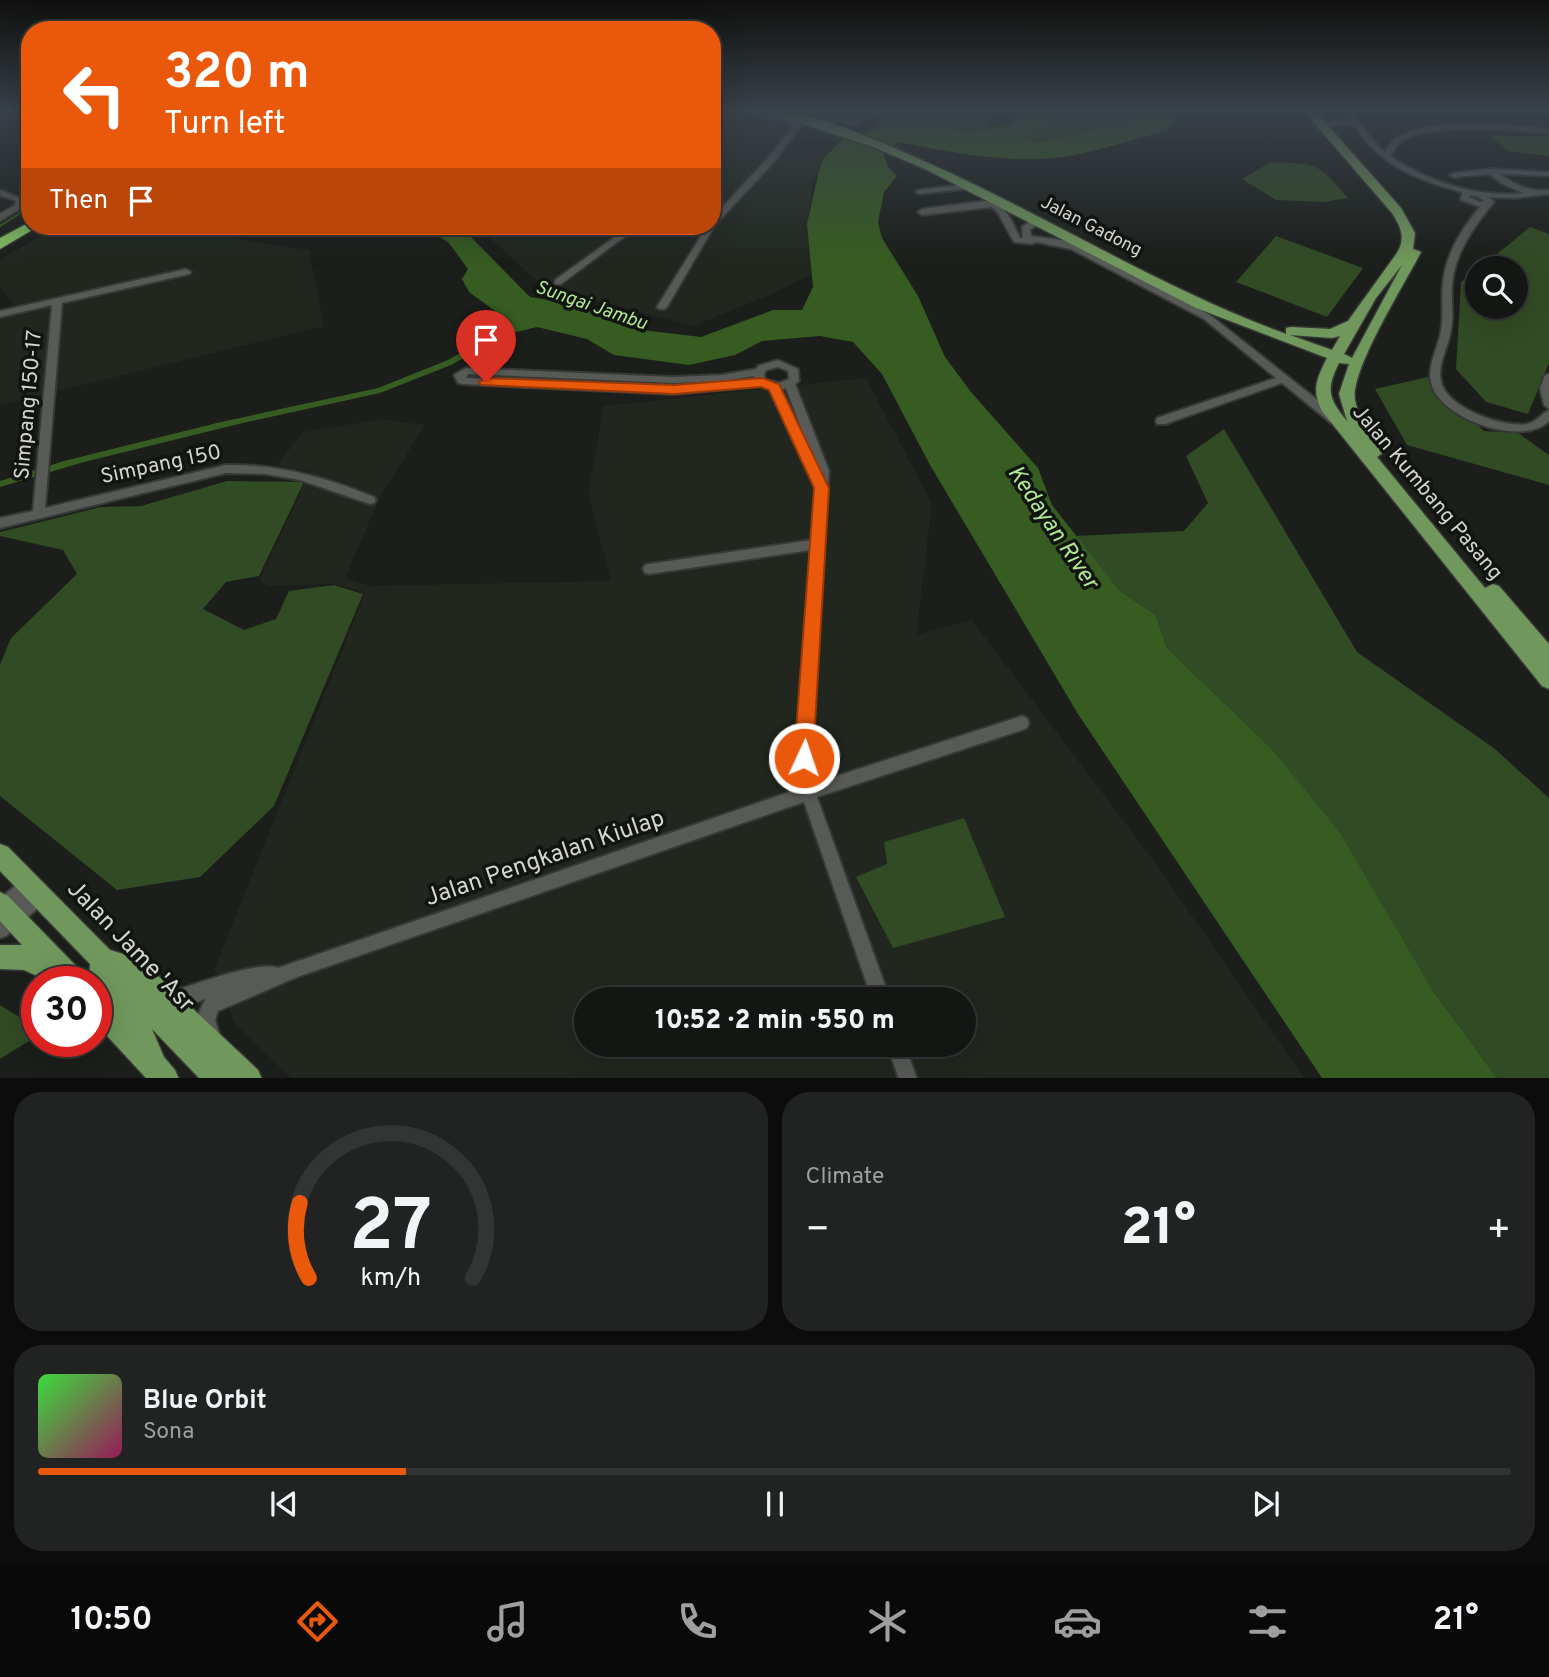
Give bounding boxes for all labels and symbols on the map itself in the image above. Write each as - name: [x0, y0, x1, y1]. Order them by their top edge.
- street label: Jalan Gadong: [1036, 192, 1146, 262]
- water label: Sungai Jambu: [532, 276, 651, 337]
- pin: [456, 310, 516, 382]
- street label: Simpang 150-17: [9, 329, 49, 481]
- street label: Jalan Kumbang Pasang: [1346, 400, 1508, 586]
- street label: Simpang 150: [98, 439, 224, 491]
- water label: Kedayan River: [1000, 461, 1105, 597]
- position arrow: [767, 721, 841, 795]
- street label: Jalan Pengkalan Kiulap: [421, 804, 669, 914]
- street label: Jalan Jame 'Asr: [60, 875, 200, 1019]
- speed limit sign: 30: [21, 966, 112, 1057]

